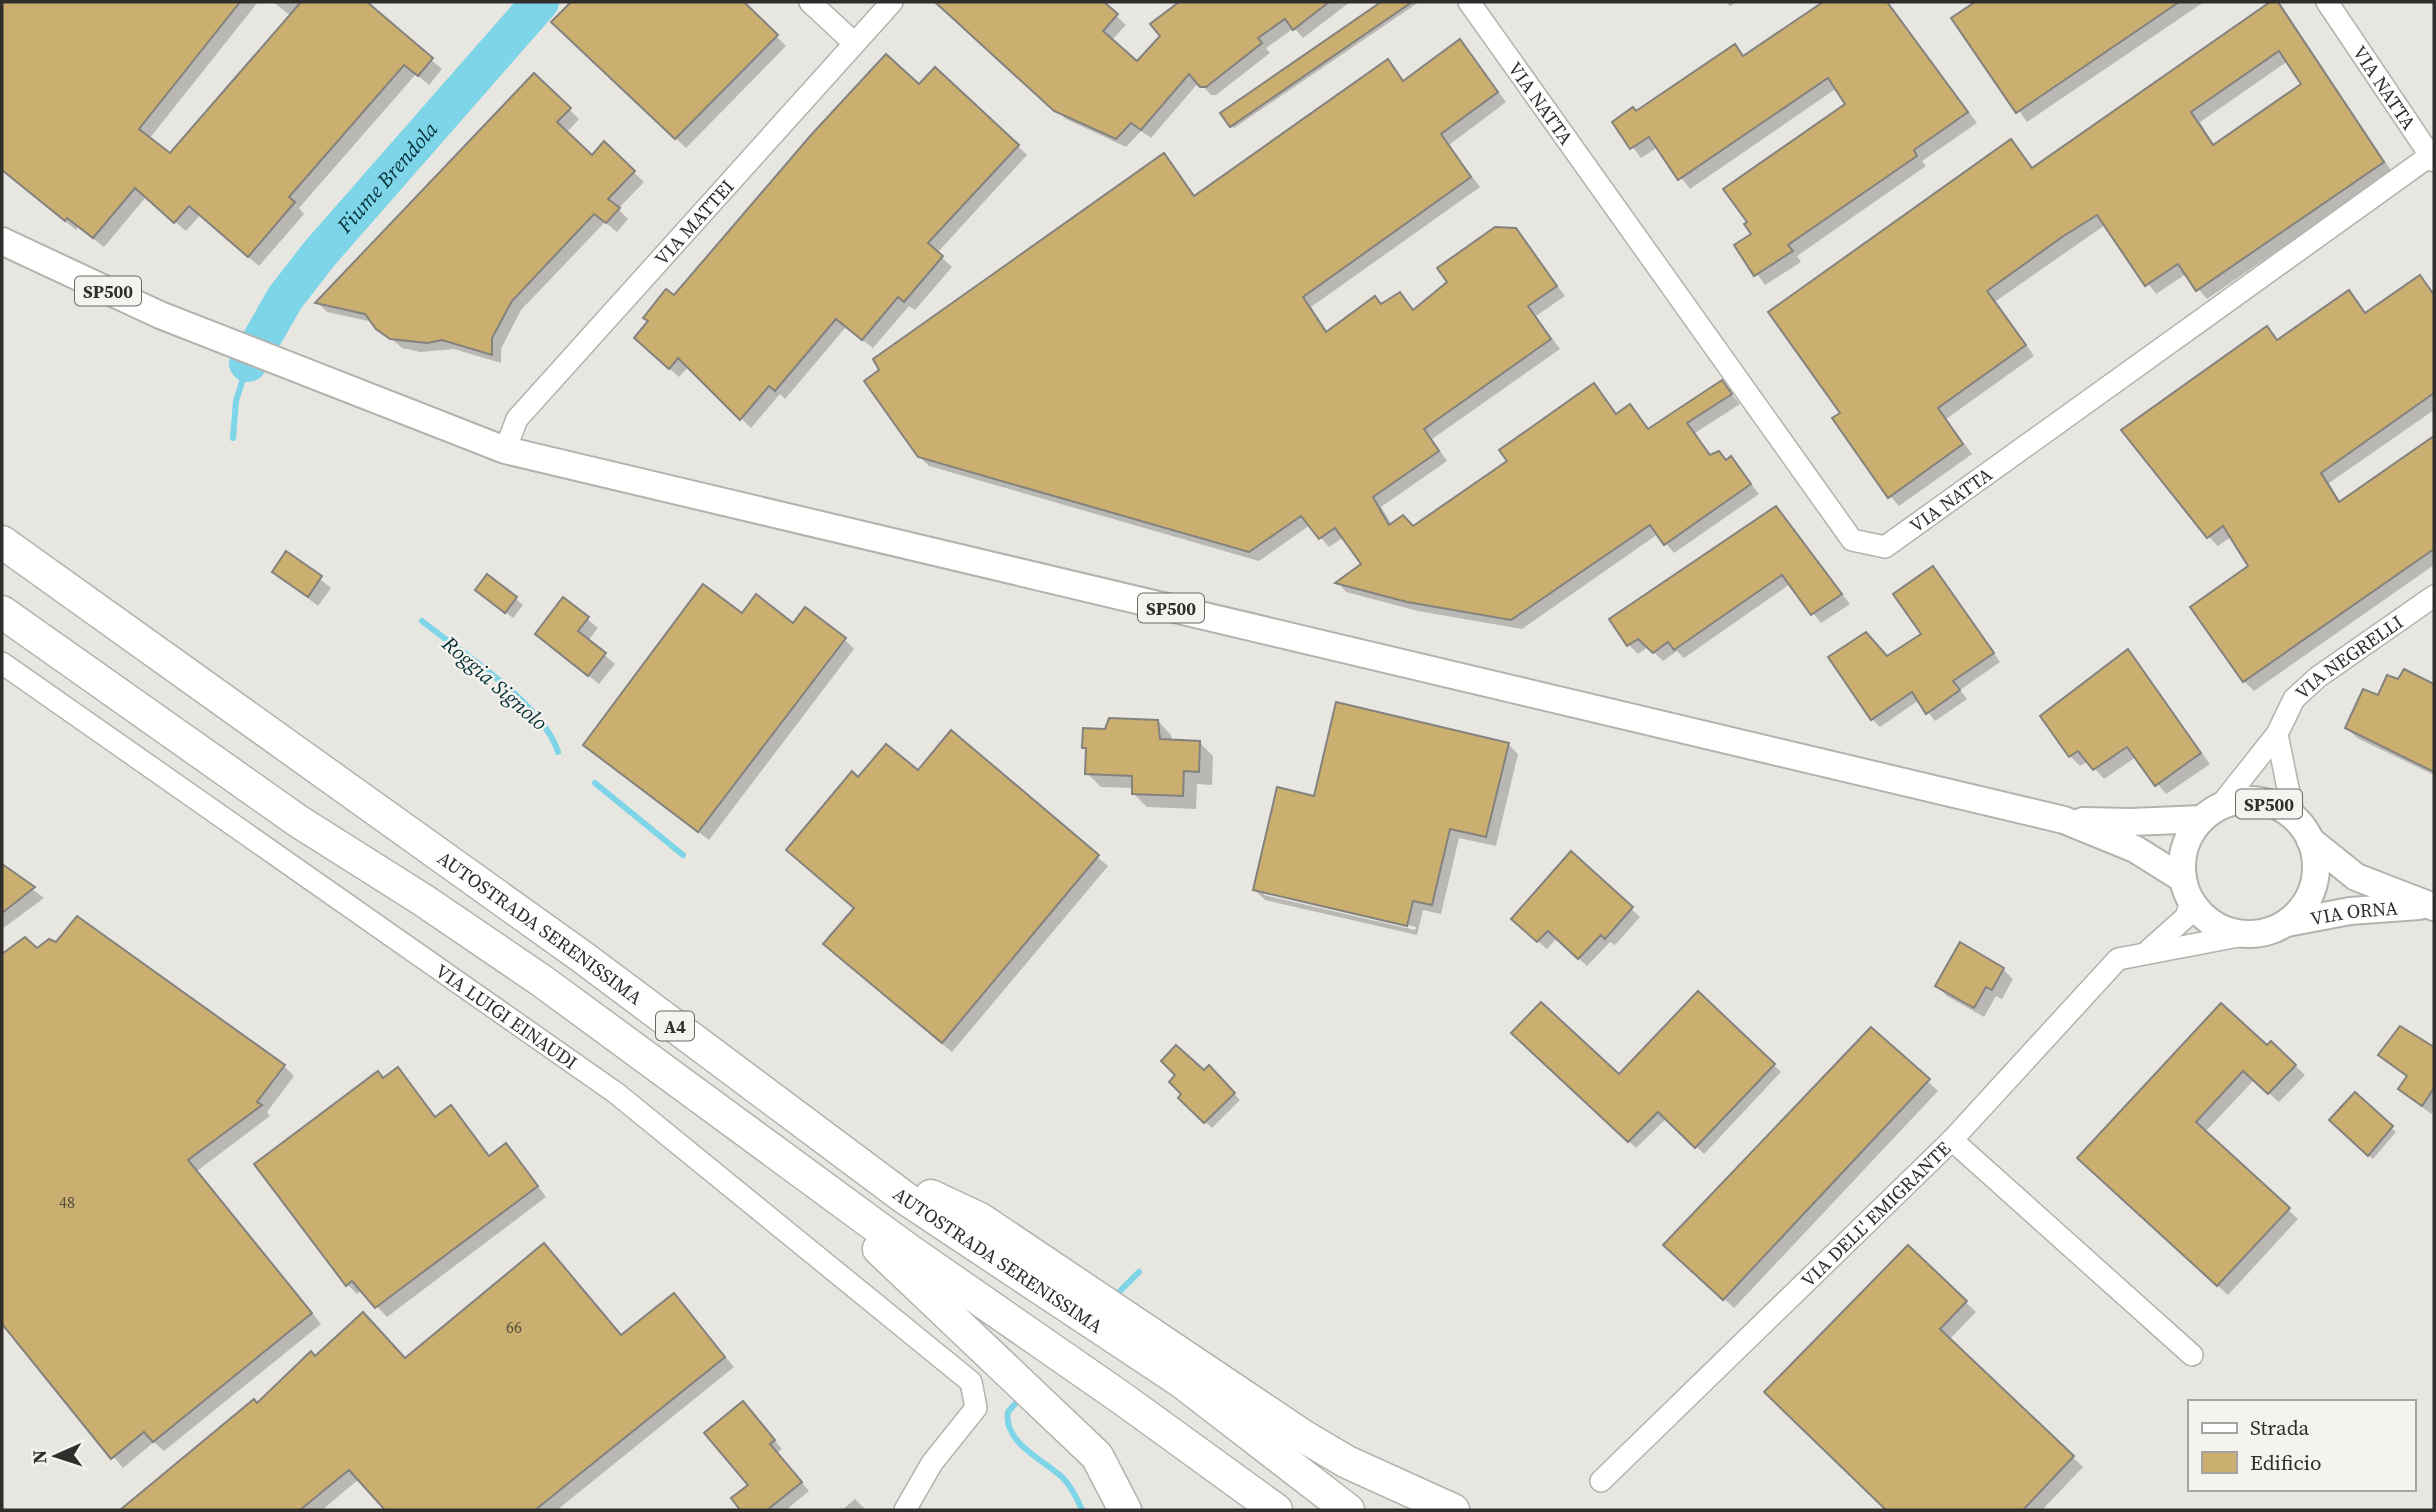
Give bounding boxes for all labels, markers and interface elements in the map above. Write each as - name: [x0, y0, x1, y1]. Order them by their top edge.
- street label: VIA NATTA: [2347, 40, 2422, 135]
- street label: VIA NATTA: [1502, 56, 1580, 150]
- water label: Fiume Brendola: [329, 115, 444, 240]
- street label: VIA MATTEI: [649, 174, 740, 271]
- road number: SP500: [75, 276, 141, 306]
- street label: VIA NATTA: [1904, 461, 1998, 538]
- road number: SP500: [1138, 594, 1204, 622]
- street label: VIA NEGRELLI: [2289, 609, 2408, 705]
- water label: Roggia Signolo: [435, 628, 554, 737]
- road number: SP500: [2236, 790, 2302, 818]
- street label: AUTOSTRADA SERENISSIMA: [433, 845, 648, 1011]
- street label: VIA ORNA: [2308, 895, 2399, 931]
- street label: VIA LUIGI EINAUDI: [430, 958, 583, 1075]
- road number: A4: [656, 1012, 694, 1041]
- street label: VIA DELL' EMIGRANTE: [1795, 1135, 1956, 1293]
- street label: AUTOSTRADA SERENISSIMA: [888, 1181, 1108, 1339]
- house number: 48: [59, 1191, 75, 1213]
- house number: 66: [506, 1316, 522, 1338]
- legend: [2188, 1400, 2415, 1491]
- text: Strada: [2250, 1413, 2309, 1442]
- north arrow: [21, 1421, 91, 1491]
- text: Edificio: [2250, 1448, 2322, 1477]
- text: N: [26, 1449, 52, 1464]

